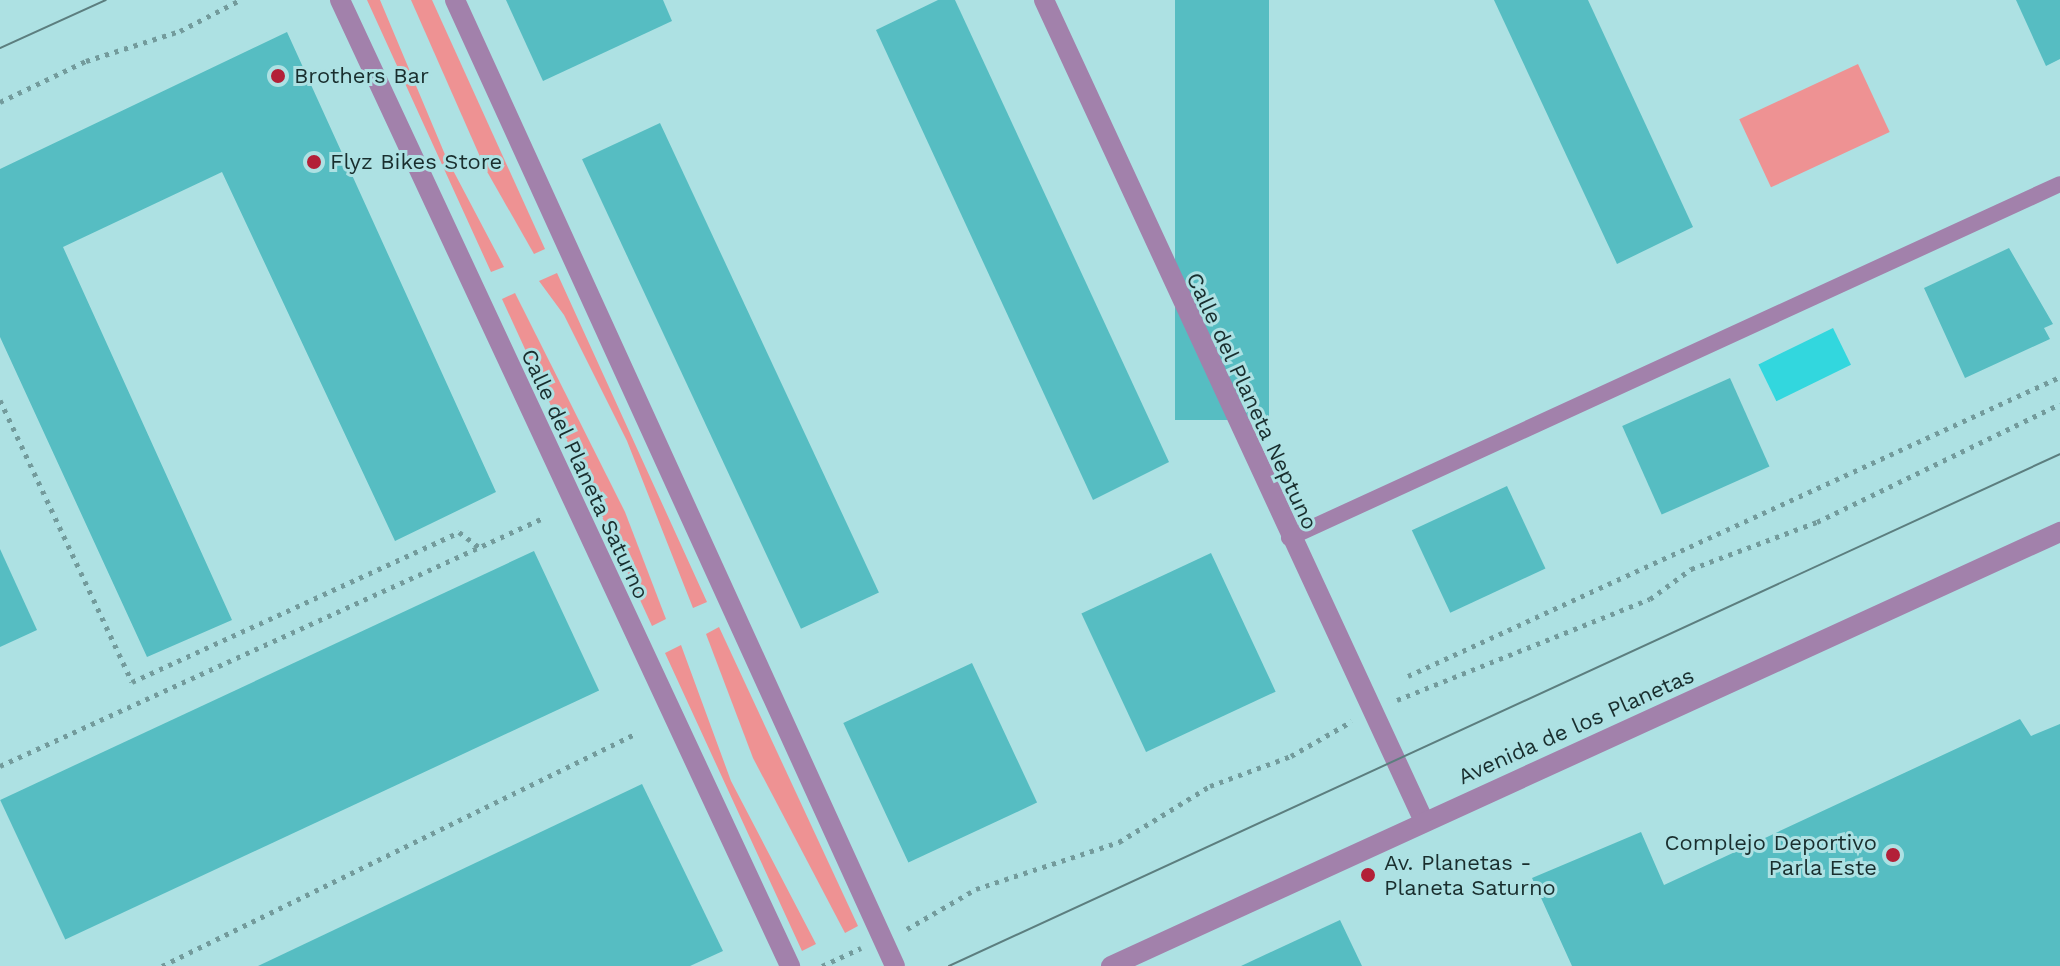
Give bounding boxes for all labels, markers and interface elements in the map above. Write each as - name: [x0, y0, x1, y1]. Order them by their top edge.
- place label: Brothers Bar: [294, 63, 429, 89]
- marker: Brothers Bar: [269, 67, 287, 85]
- place label: Flyz Bikes Store: [330, 149, 502, 175]
- marker: Flyz Bikes Store: [305, 153, 323, 171]
- street label: Calle del Planeta Neptuno: [1181, 268, 1323, 534]
- street label: Calle del Planeta Saturno: [515, 344, 655, 604]
- street label: Avenida de los Planetas: [1454, 662, 1698, 790]
- place label: Complejo Deportivo Parla Este: [1664, 829, 1877, 880]
- marker: Complejo Deportivo Parla Este: [1884, 846, 1902, 864]
- place label: Av. Planetas - Planeta Saturno: [1384, 849, 1556, 900]
- marker: Av. Planetas - Planeta Saturno: [1359, 866, 1377, 884]

